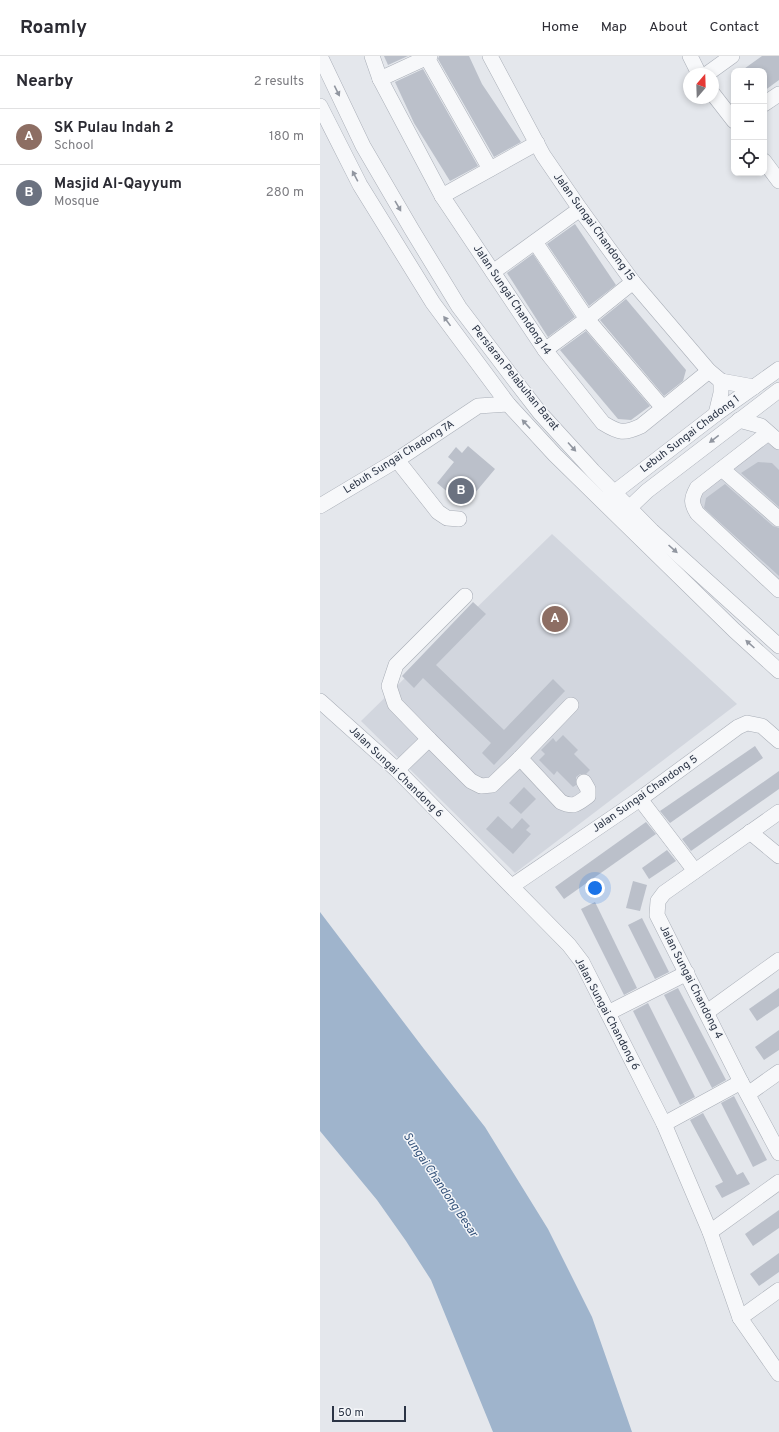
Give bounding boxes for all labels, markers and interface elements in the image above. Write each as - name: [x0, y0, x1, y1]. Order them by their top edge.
- text: Roamly: [20, 16, 87, 40]
- text: Home: [542, 19, 579, 36]
- text: Map: [601, 19, 627, 36]
- text: About: [649, 19, 688, 36]
- text: Contact: [710, 19, 759, 36]
- north arrow: [683, 68, 719, 104]
- map controls: [731, 68, 767, 176]
- button: +: [731, 68, 767, 104]
- text: Nearby: [16, 71, 73, 93]
- text: 2 results: [254, 74, 304, 90]
- one-way arrow: [334, 86, 340, 97]
- button: −: [731, 104, 767, 140]
- text: SK Pulau Indah 2: [54, 119, 174, 138]
- text: A: [24, 129, 34, 145]
- text: 180 m: [269, 129, 304, 145]
- text: School: [54, 138, 94, 154]
- button: locate: [731, 140, 767, 176]
- one-way arrow: [352, 170, 358, 182]
- street label: Jalan Sungai Chandong 15: [550, 170, 638, 284]
- text: Masjid Al-Qayyum: [54, 175, 182, 194]
- text: B: [25, 185, 33, 201]
- text: 280 m: [266, 185, 304, 201]
- text: Mosque: [54, 194, 99, 210]
- one-way arrow: [394, 200, 401, 212]
- street label: Jalan Sungai Chandong 14: [470, 242, 554, 358]
- one-way arrow: [442, 316, 451, 327]
- street label: Persiaran Pelabuhan Barat: [468, 322, 562, 434]
- street label: Lebuh Sungai Chadong 1: [638, 392, 742, 476]
- street label: Lebuh Sungai Chadong 7A: [341, 417, 457, 497]
- one-way arrow: [522, 418, 531, 429]
- one-way arrow: [709, 434, 720, 443]
- one-way arrow: [567, 442, 576, 452]
- pin: B: [448, 476, 474, 506]
- one-way arrow: [668, 545, 678, 554]
- pin: A: [542, 604, 568, 634]
- one-way arrow: [745, 640, 755, 649]
- street label: Jalan Sungai Chandong 6: [346, 723, 446, 821]
- street label: Jalan Sungai Chandong 5: [589, 752, 701, 836]
- your location: [585, 878, 605, 898]
- street label: Jalan Sungai Chandong 4: [656, 923, 726, 1041]
- street label: Jalan Sungai Chandong 6: [571, 955, 643, 1073]
- water label: Sungai Chandong Besar: [399, 1129, 482, 1242]
- scale bar: [332, 1404, 406, 1423]
- text: 50 m: [338, 1406, 364, 1420]

